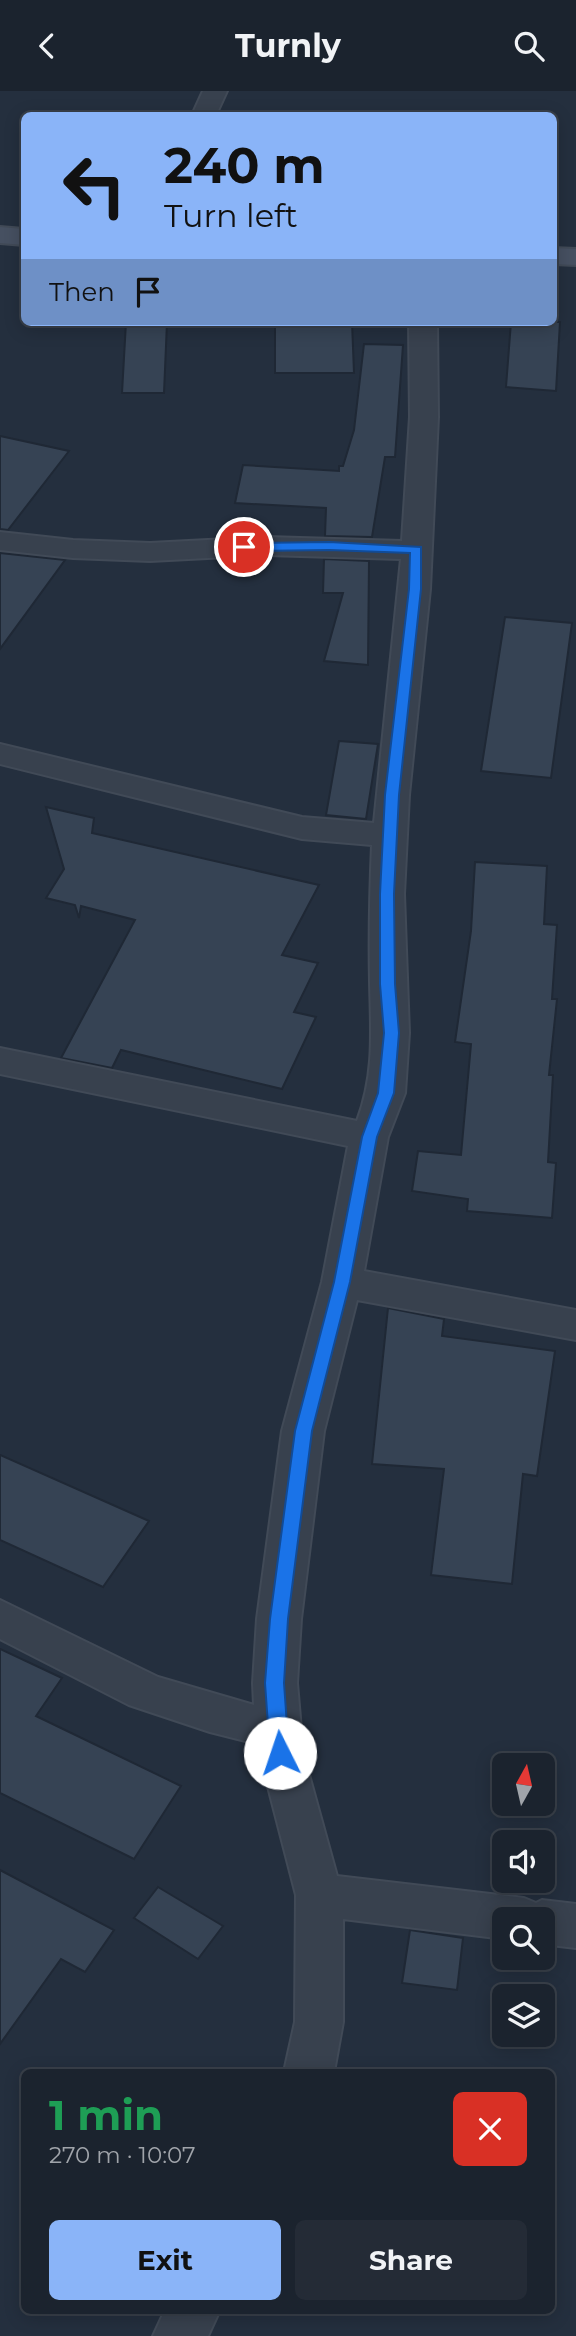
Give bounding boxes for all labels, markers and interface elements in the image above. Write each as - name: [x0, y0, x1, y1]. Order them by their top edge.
- text: Turnly: [235, 26, 341, 65]
- icon: back: [28, 27, 66, 65]
- icon: search: [510, 27, 548, 65]
- text: 240 m: [164, 136, 325, 195]
- icon: left: [49, 140, 140, 231]
- text: Turn left: [164, 196, 298, 235]
- icon: arrive: [129, 273, 167, 311]
- text: Then: [49, 276, 115, 308]
- pin: [214, 517, 274, 577]
- icon: arrive: [225, 528, 263, 566]
- position arrow: [243, 1716, 317, 1790]
- north arrow: [492, 1753, 555, 1817]
- map controls: [492, 1753, 555, 2047]
- button: sound: [492, 1830, 555, 1893]
- button: search: [492, 1907, 555, 1970]
- button: layers: [492, 1984, 555, 2047]
- text: 1 min: [49, 2089, 163, 2141]
- button: close: [453, 2092, 527, 2166]
- text: 270 m · 10:07: [49, 2141, 196, 2169]
- button: Exit: [49, 2220, 281, 2300]
- button: Share: [295, 2220, 527, 2300]

